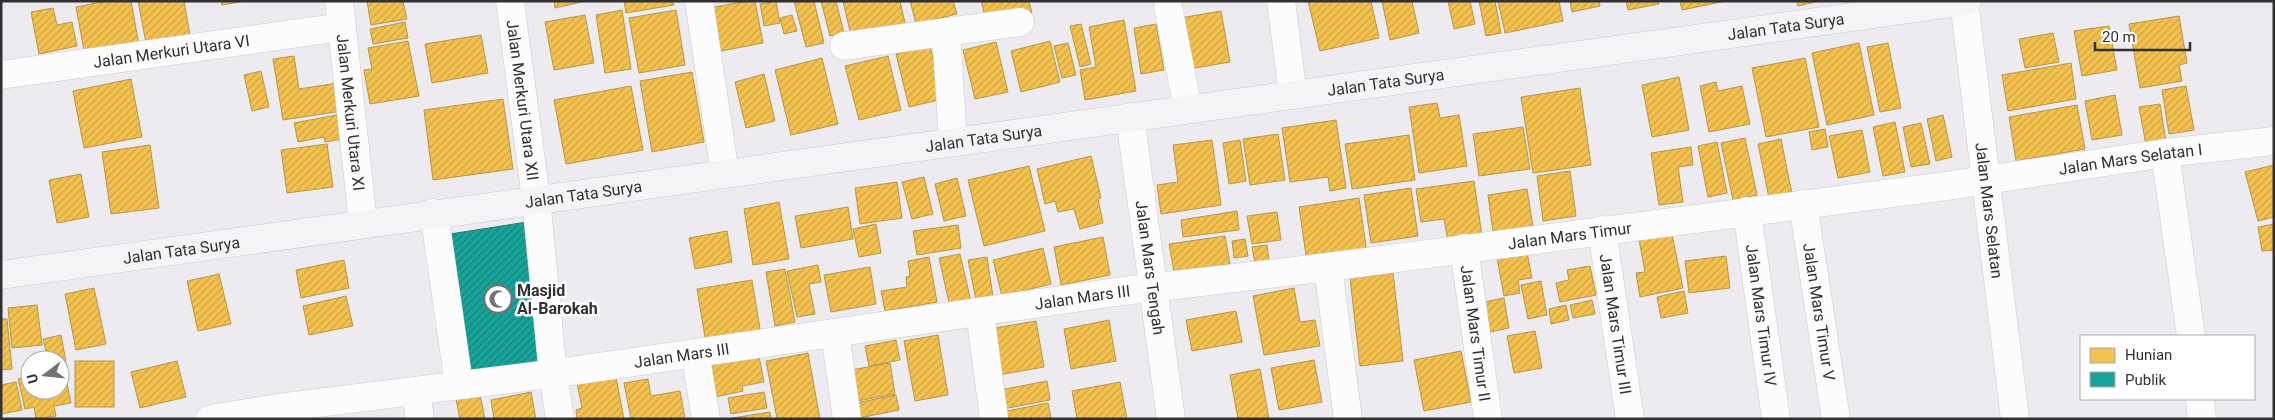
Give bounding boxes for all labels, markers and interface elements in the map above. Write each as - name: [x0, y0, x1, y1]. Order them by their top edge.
- street label: Jalan Tata Surya: [1726, 9, 1845, 44]
- street label: Jalan Merkuri Utara XII: [503, 19, 543, 182]
- scale bar: [2095, 20, 2190, 52]
- text: 20 m: [2102, 28, 2136, 46]
- street label: Jalan Merkuri Utara VI: [92, 31, 251, 71]
- street label: Jalan Merkuri Utara XI: [333, 33, 369, 192]
- street label: Jalan Tata Surya: [1326, 64, 1445, 100]
- street label: Jalan Tata Surya: [924, 121, 1043, 156]
- street label: Jalan Mars Selatan I: [2057, 139, 2203, 178]
- street label: Jalan Mars Selatan: [1972, 141, 2007, 279]
- street label: Jalan Tata Surya: [524, 176, 643, 211]
- street label: Jalan Mars Tengah: [1132, 199, 1169, 336]
- street label: Jalan Mars Timur: [1507, 218, 1633, 253]
- street label: Jalan Tata Surya: [122, 232, 241, 267]
- street label: Jalan Mars Timur V: [1800, 242, 1839, 382]
- street label: Jalan Mars Timur IV: [1742, 243, 1781, 387]
- street label: Jalan Mars Timur III: [1596, 252, 1636, 395]
- street label: Jalan Mars Timur II: [1457, 264, 1495, 402]
- place label: Masjid Al-Barokah: [517, 281, 598, 318]
- street label: Jalan Mars III: [1033, 281, 1131, 313]
- mosque icon: Masjid Al-Barokah: [483, 284, 513, 314]
- legend: [2080, 335, 2255, 400]
- street label: Jalan Mars III: [633, 339, 731, 371]
- text: Hunian: [2125, 346, 2172, 364]
- north arrow: [20, 350, 70, 400]
- text: Publik: [2125, 371, 2166, 389]
- text: U: [24, 372, 41, 385]

